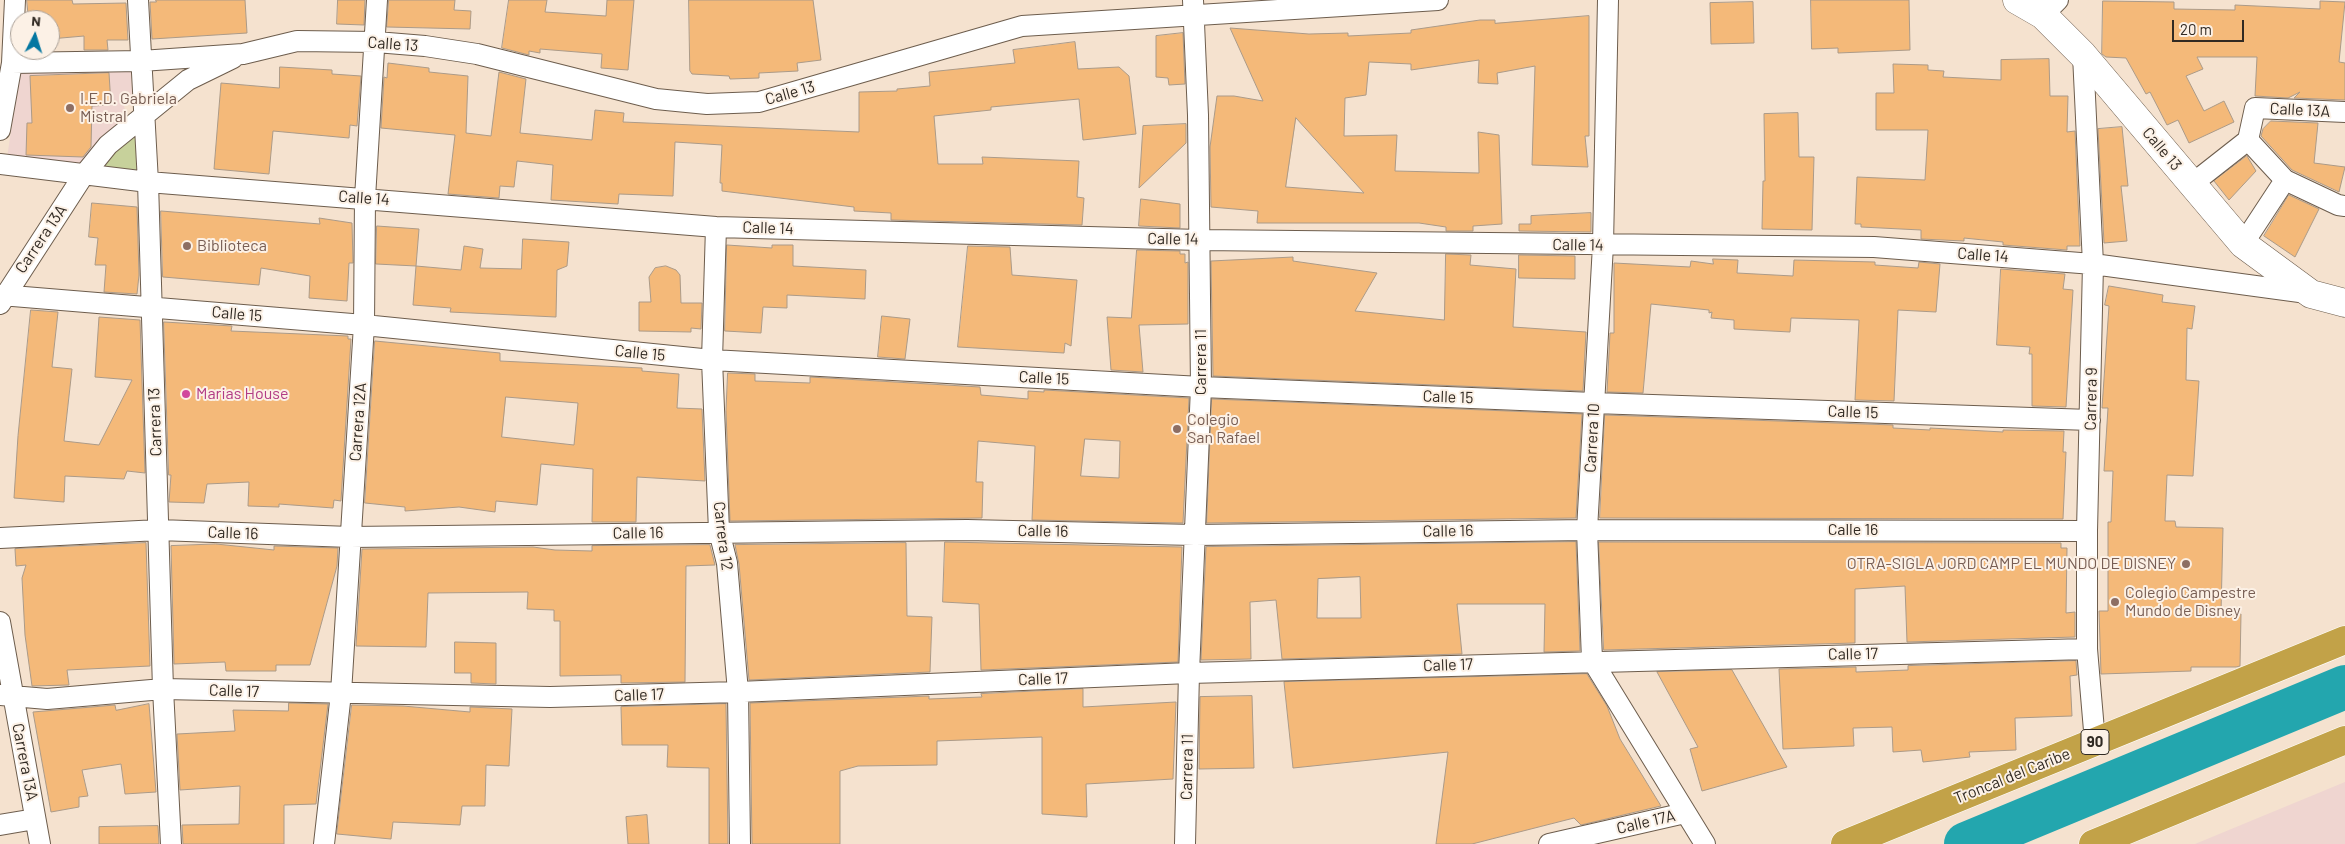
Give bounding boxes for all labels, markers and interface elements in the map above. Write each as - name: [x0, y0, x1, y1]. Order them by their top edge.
- north arrow: [10, 10, 60, 60]
- scale bar: [2175, 10, 2248, 42]
- text: N: [31, 12, 42, 29]
- text: 20 m: [2180, 20, 2212, 38]
- street label: Calle 13: [367, 33, 419, 55]
- street label: Calle 13: [763, 77, 817, 109]
- place label: I.E.D. Gabriela Mistral: [80, 89, 177, 127]
- street label: Calle 13A: [2269, 99, 2331, 121]
- marker: I.E.D. Gabriela Mistral: [64, 102, 76, 114]
- street label: Calle 13: [2138, 123, 2186, 175]
- street label: Calle 14: [338, 187, 390, 209]
- street label: Carrera 13A: [11, 201, 71, 277]
- street label: Calle 14: [742, 218, 794, 238]
- street label: Calle 14: [1147, 229, 1199, 249]
- street label: Calle 14: [1552, 235, 1604, 255]
- place label: Biblioteca: [197, 236, 267, 256]
- marker: Biblioteca: [181, 240, 193, 252]
- street label: Calle 14: [1957, 244, 2009, 266]
- street label: Calle 15: [211, 302, 263, 326]
- street label: Carrera 11: [1191, 329, 1211, 395]
- street label: Calle 15: [614, 341, 666, 365]
- street label: Calle 15: [1018, 367, 1070, 389]
- street label: Carrera 9: [2081, 367, 2101, 431]
- street label: Carrera 12A: [346, 382, 370, 462]
- place label: Marias House: [196, 384, 289, 404]
- street label: Carrera 13: [144, 387, 166, 457]
- street label: Calle 15: [1422, 387, 1474, 407]
- marker: Marias House: [180, 388, 192, 400]
- street label: Calle 15: [1827, 402, 1879, 422]
- street label: Carrera 10: [1581, 403, 1603, 473]
- place label: Colegio San Rafael: [1187, 410, 1260, 448]
- marker: Colegio San Rafael: [1171, 423, 1183, 435]
- street label: Carrera 12: [709, 500, 737, 572]
- street label: Calle 16: [1828, 520, 1878, 540]
- street label: Calle 16: [1017, 521, 1069, 541]
- street label: Calle 16: [1422, 521, 1474, 541]
- street label: Calle 16: [207, 523, 259, 543]
- street label: Calle 16: [612, 523, 664, 543]
- place label: OTRA-SIGLA JORD CAMP EL MUNDO DE DISNEY: [1847, 554, 2176, 574]
- marker: OTRA-SIGLA JORD CAMP EL MUNDO DE DISNEY: [2180, 558, 2192, 570]
- place label: Colegio Campestre Mundo de Disney: [2125, 583, 2256, 621]
- marker: Colegio Campestre Mundo de Disney: [2109, 596, 2121, 608]
- street label: Calle 17: [1828, 644, 1878, 664]
- street label: Calle 17: [1423, 655, 1473, 675]
- street label: Calle 17: [1018, 669, 1068, 689]
- street label: Calle 17: [209, 681, 259, 701]
- street label: Calle 17: [614, 685, 664, 705]
- street label: Carrera 13A: [8, 722, 42, 802]
- road number: 90: [2081, 730, 2109, 754]
- street label: Carrera 11: [1177, 734, 1197, 800]
- street label: Troncal del Caribe: [1951, 744, 2073, 808]
- street label: Calle 17A: [1615, 806, 1677, 838]

